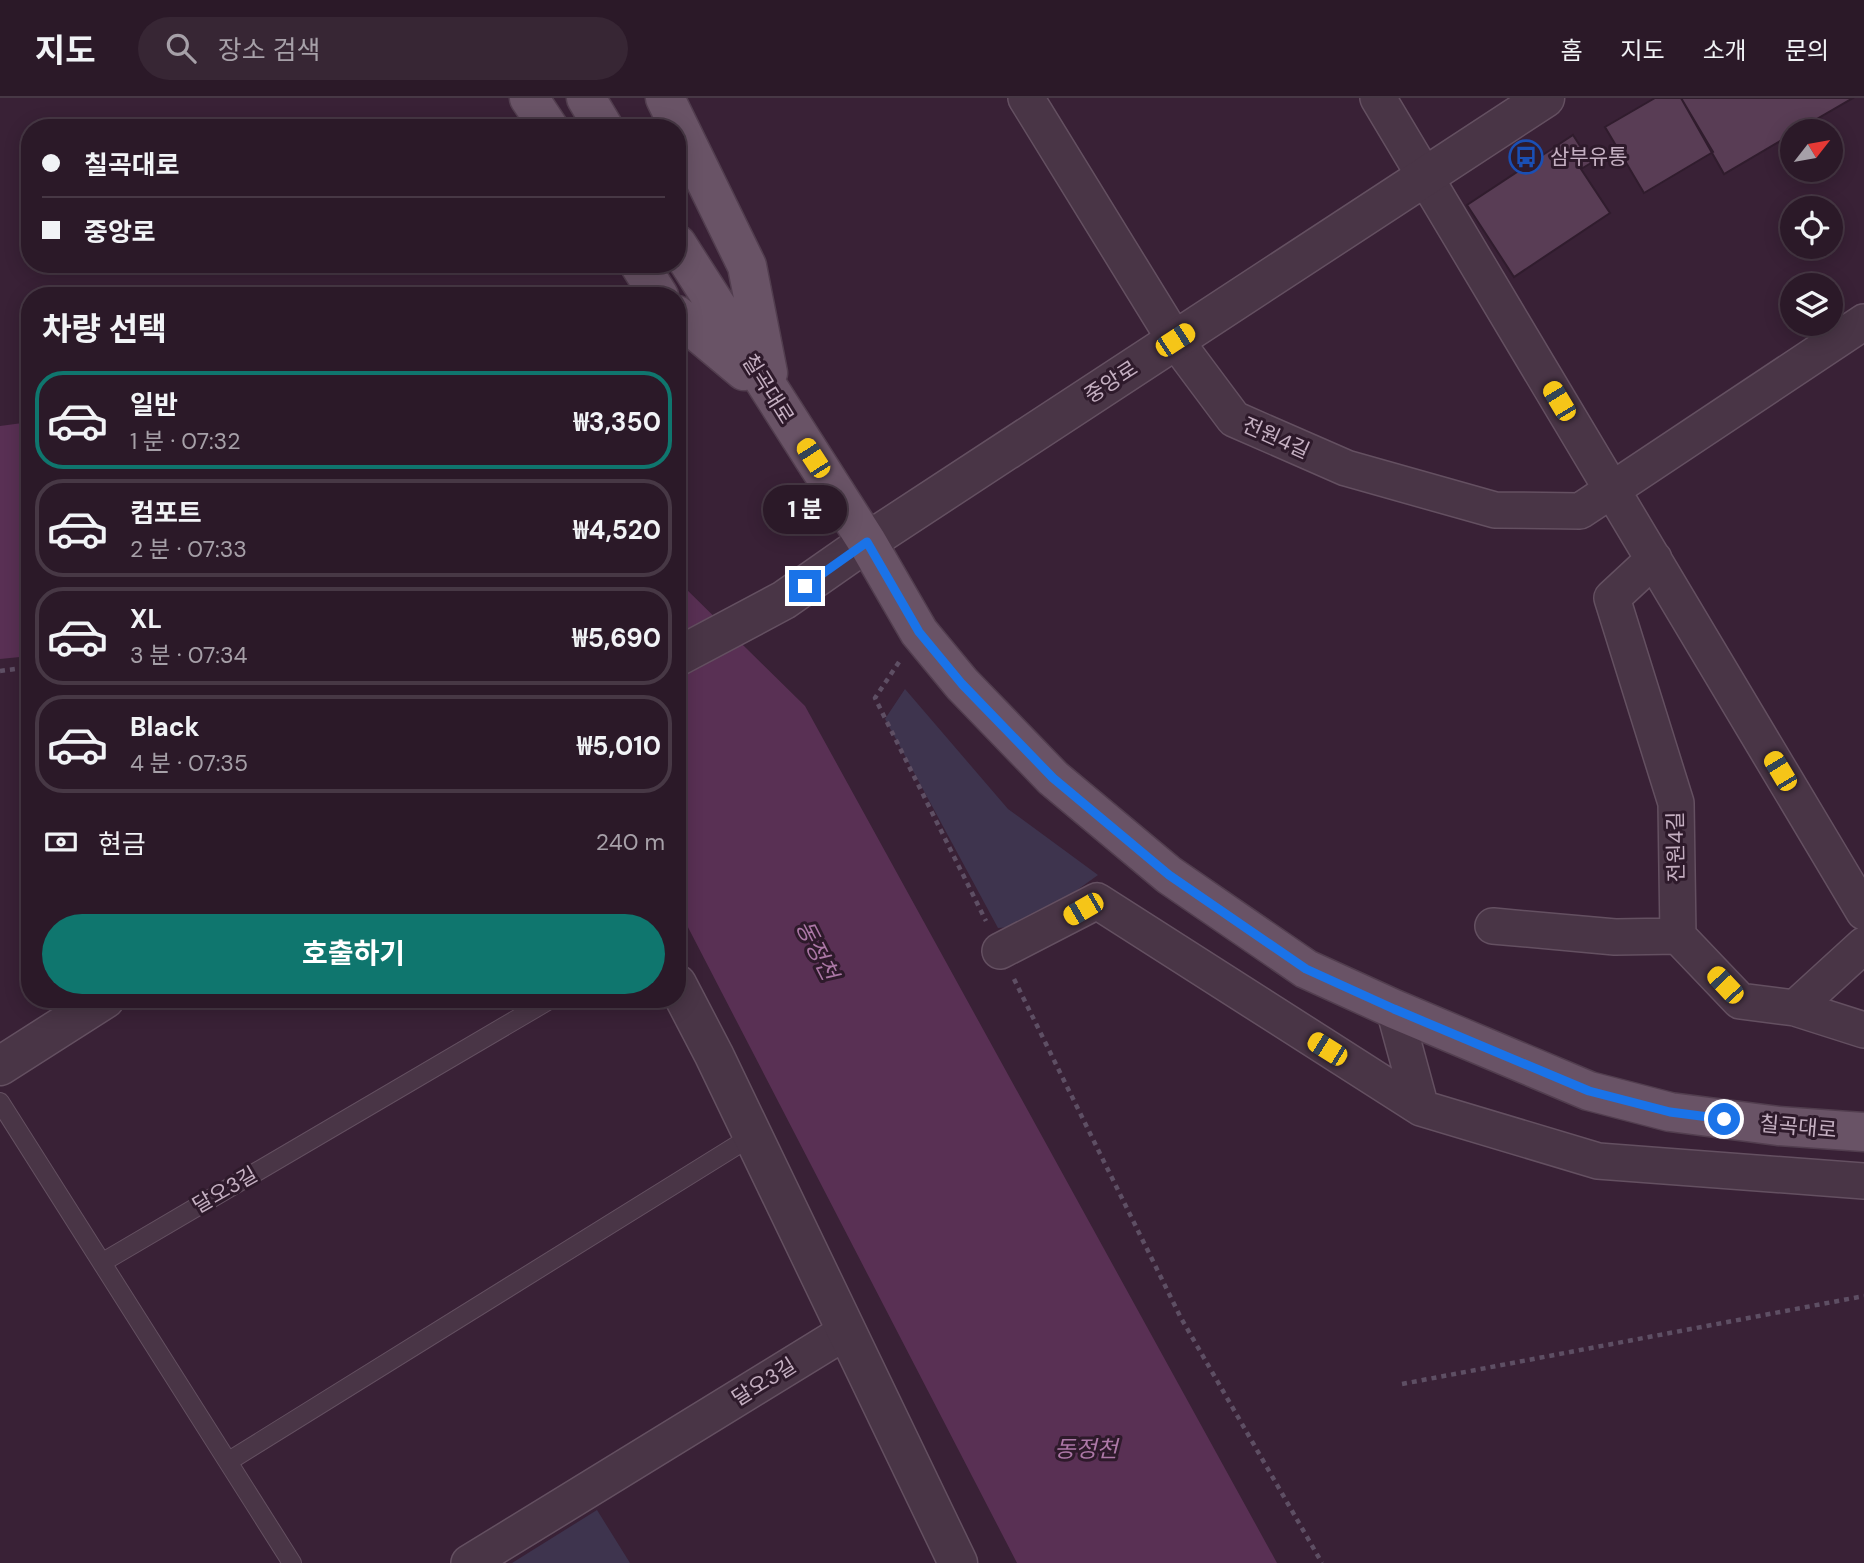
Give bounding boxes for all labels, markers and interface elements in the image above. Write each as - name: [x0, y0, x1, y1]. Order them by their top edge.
- search box: [138, 17, 628, 80]
- text: 지도: [35, 29, 96, 72]
- icon: search: [162, 29, 200, 67]
- text: 장소 검색: [218, 33, 320, 67]
- text: 홈: [1560, 35, 1582, 66]
- text: 지도: [1620, 35, 1665, 66]
- text: 소개: [1703, 35, 1747, 66]
- text: 문의: [1785, 35, 1829, 66]
- north arrow: [1780, 119, 1843, 182]
- map controls: [1780, 119, 1843, 336]
- bus stop icon: 삼부유통: [1507, 138, 1545, 176]
- place label: 삼부유통: [1550, 143, 1627, 171]
- text: 칠곡대로: [84, 148, 180, 182]
- button: locate: [1780, 196, 1843, 259]
- text: 중앙로: [84, 215, 156, 249]
- button: layers: [1780, 273, 1843, 336]
- text: 차량 선택: [42, 308, 167, 350]
- car: [1152, 320, 1199, 360]
- street label: 칠곡대로: [736, 349, 800, 429]
- street label: 중앙로: [1079, 354, 1143, 410]
- car: [1540, 378, 1579, 424]
- text: 일반: [130, 388, 178, 422]
- icon: car: [46, 389, 109, 452]
- text: ₩3,350: [573, 405, 661, 439]
- street label: 전원4길: [1238, 411, 1314, 465]
- text: 1 분 · 07:32: [130, 426, 240, 456]
- car: [793, 435, 834, 481]
- callout: 1 분: [763, 484, 847, 533]
- text: 1 분: [788, 494, 822, 524]
- text: 컴포트: [130, 496, 202, 530]
- icon: car: [46, 497, 109, 560]
- text: ₩4,520: [573, 513, 661, 547]
- text: 2 분 · 07:33: [130, 534, 247, 564]
- route end: [789, 570, 821, 602]
- text: XL: [130, 602, 162, 636]
- icon: car: [46, 605, 109, 668]
- text: ₩5,690: [572, 621, 661, 655]
- text: 3 분 · 07:34: [130, 640, 248, 670]
- text: Black: [130, 710, 200, 744]
- icon: car: [46, 713, 109, 776]
- text: ₩5,010: [577, 729, 661, 763]
- text: 4 분 · 07:35: [130, 748, 248, 778]
- car: [1761, 748, 1800, 794]
- street label: 전원4길: [1661, 811, 1691, 883]
- icon: cash: [42, 823, 80, 861]
- text: 현금: [98, 827, 146, 861]
- text: 240 m: [596, 827, 665, 857]
- car: [1060, 889, 1107, 929]
- button: 호출하기: [42, 914, 665, 994]
- water label: 동정천: [789, 915, 846, 988]
- car: [1703, 962, 1748, 1008]
- car: [1304, 1029, 1351, 1069]
- route start: [1708, 1103, 1740, 1135]
- street label: 칠곡대로: [1758, 1110, 1838, 1144]
- street label: 달오3길: [188, 1160, 262, 1220]
- street label: 달오3길: [727, 1351, 801, 1413]
- water label: 동정천: [1054, 1434, 1121, 1464]

